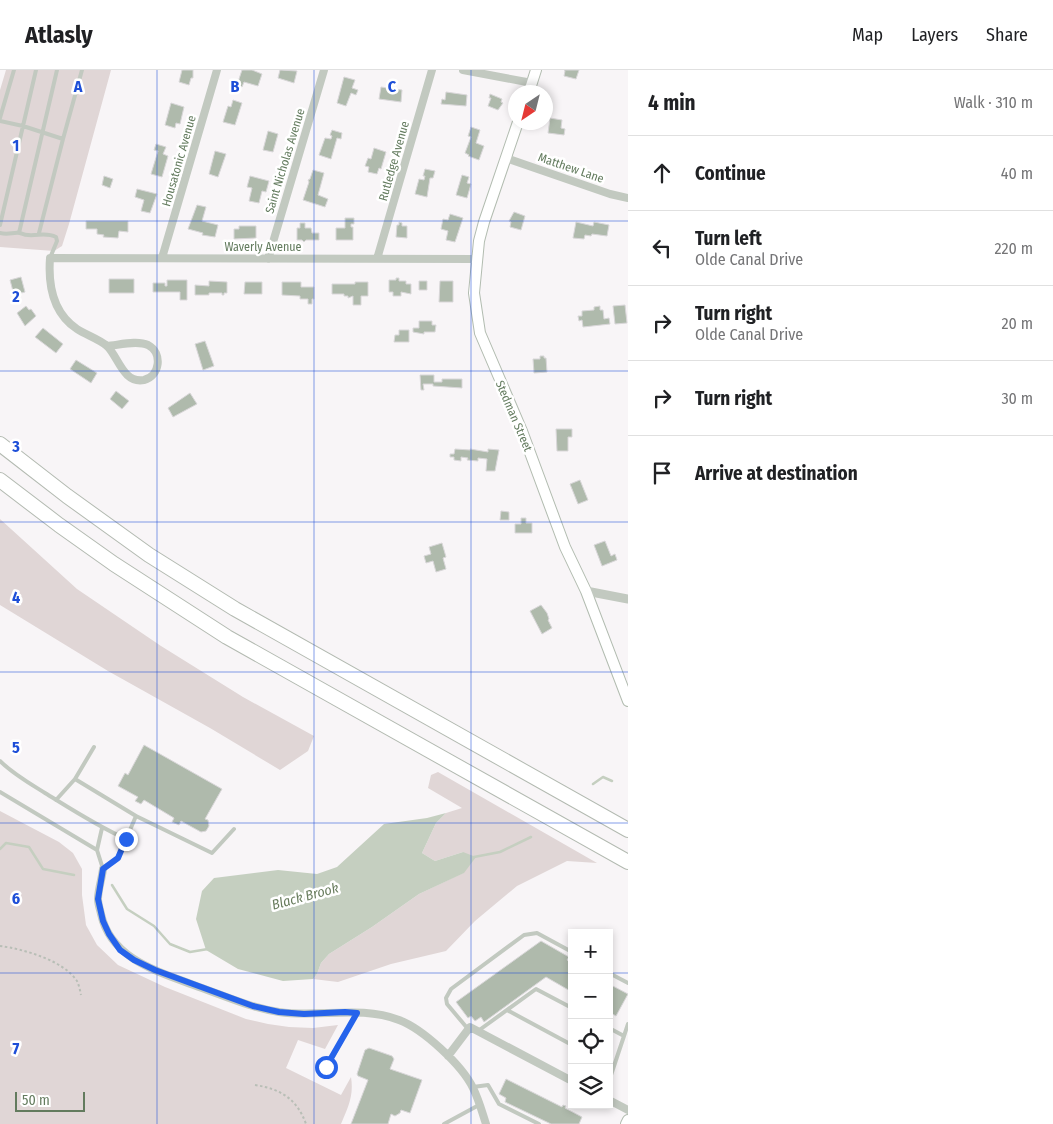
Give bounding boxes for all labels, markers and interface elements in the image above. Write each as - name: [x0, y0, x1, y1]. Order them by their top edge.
- text: Atlasly: [25, 21, 93, 49]
- text: Map: [852, 24, 883, 46]
- text: Layers: [911, 24, 958, 46]
- text: Share: [986, 24, 1028, 46]
- text: A: [73, 77, 83, 96]
- text: B: [231, 77, 240, 96]
- text: C: [388, 77, 397, 96]
- north arrow: [508, 85, 553, 130]
- text: 4 min: [648, 90, 696, 116]
- text: Walk · 310 m: [954, 93, 1033, 112]
- street label: Saint Nicholas Avenue: [262, 107, 308, 215]
- street label: Housatonic Avenue: [159, 114, 199, 208]
- street label: Rutledge Avenue: [376, 119, 412, 203]
- text: 1: [13, 136, 19, 155]
- street label: Matthew Lane: [536, 150, 606, 186]
- icon: ahead: [648, 159, 676, 187]
- text: Continue: [695, 162, 766, 185]
- text: 40 m: [1001, 164, 1033, 183]
- text: Turn left: [695, 227, 762, 250]
- icon: left: [648, 234, 676, 262]
- text: 220 m: [994, 239, 1033, 258]
- street label: Waverly Avenue: [224, 240, 302, 254]
- text: Olde Canal Drive: [695, 250, 803, 269]
- text: 2: [11, 287, 20, 306]
- text: Turn right: [695, 302, 772, 325]
- icon: right: [648, 309, 676, 337]
- text: 20 m: [1002, 314, 1033, 333]
- text: Olde Canal Drive: [695, 325, 803, 344]
- street label: Stedman Street: [493, 378, 535, 454]
- icon: right: [648, 384, 676, 412]
- text: Turn right: [695, 387, 772, 410]
- text: 30 m: [1001, 389, 1033, 408]
- text: 3: [11, 437, 20, 456]
- icon: arrive: [648, 459, 676, 487]
- text: Arrive at destination: [695, 462, 858, 485]
- text: 4: [12, 588, 20, 607]
- text: 5: [12, 738, 20, 757]
- route end: [115, 828, 138, 851]
- water label: Black Brook: [270, 879, 340, 914]
- text: 6: [12, 889, 20, 908]
- map controls: [568, 929, 613, 1109]
- button: +: [568, 929, 613, 974]
- button: −: [568, 974, 613, 1019]
- button: locate: [568, 1019, 613, 1064]
- text: 7: [13, 1039, 20, 1058]
- route start: [315, 1056, 338, 1079]
- button: layers: [568, 1064, 613, 1109]
- scale bar: [15, 1089, 85, 1112]
- text: 50 m: [22, 1092, 50, 1109]

